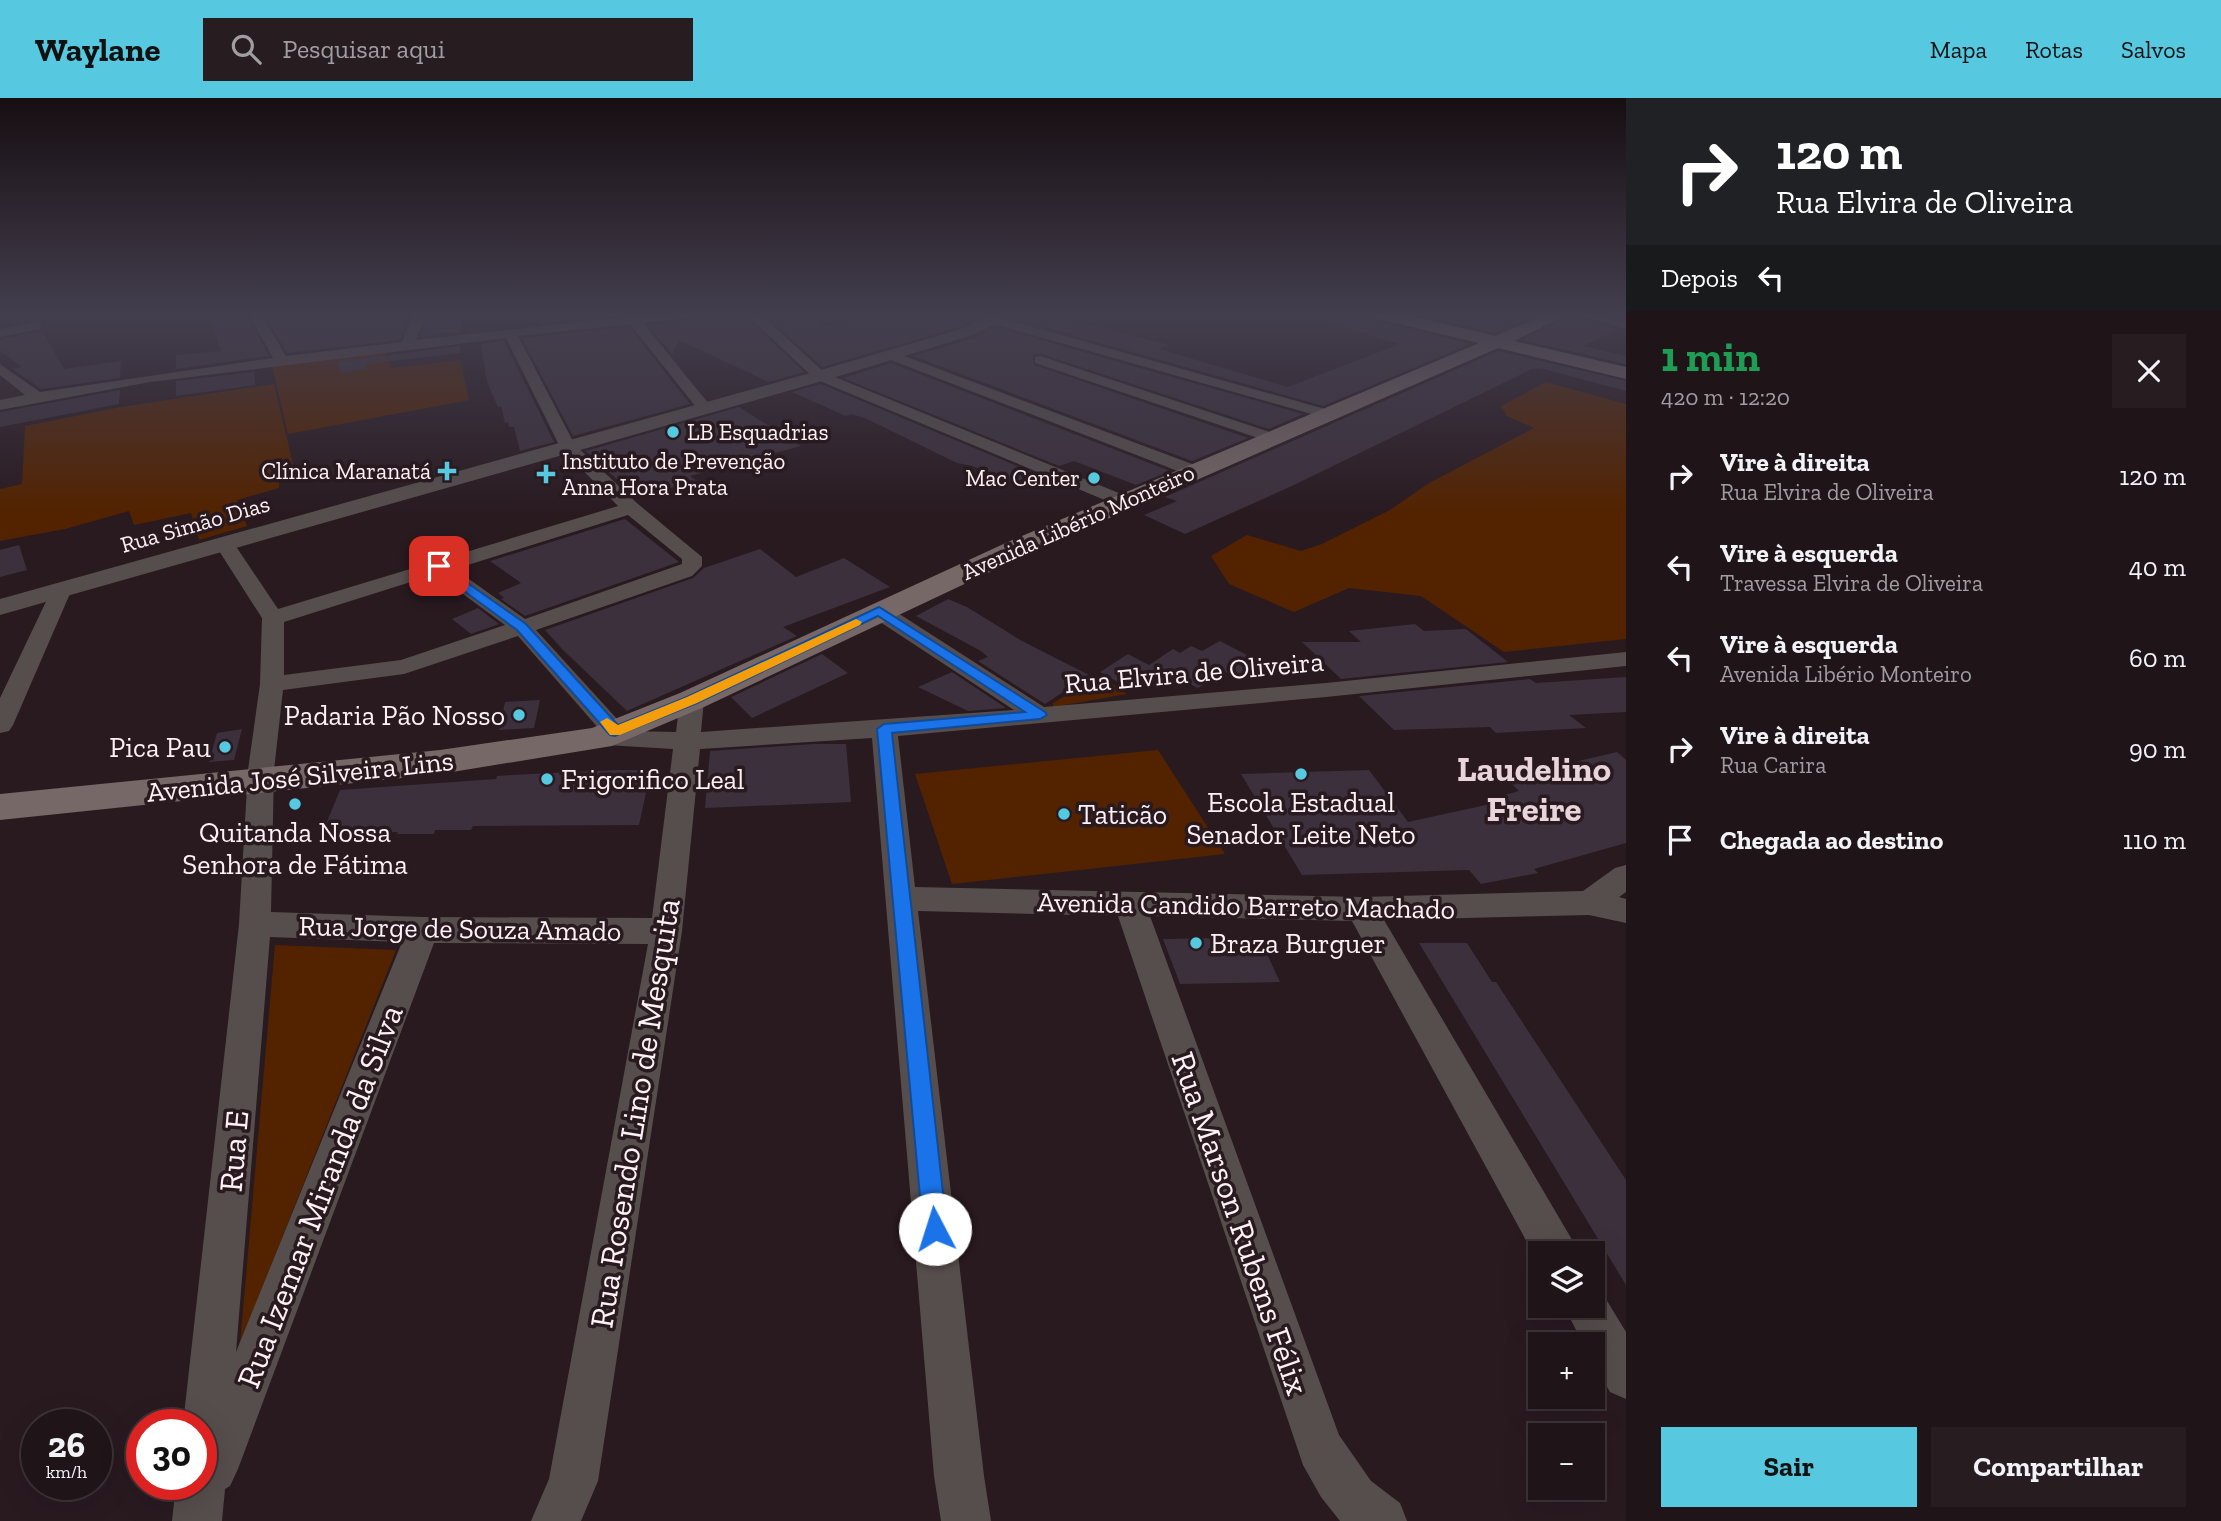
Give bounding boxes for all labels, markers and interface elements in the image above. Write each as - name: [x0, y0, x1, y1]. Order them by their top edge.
- search box: [203, 18, 693, 81]
- text: Waylane: [35, 30, 161, 69]
- icon: search: [227, 30, 265, 68]
- text: Pesquisar aqui: [283, 33, 445, 65]
- text: Mapa: [1930, 35, 1987, 64]
- text: Rotas: [2025, 35, 2083, 64]
- text: Salvos: [2121, 35, 2186, 64]
- text: 120 m: [1776, 123, 1902, 182]
- icon: right: [1661, 126, 1752, 217]
- text: Rua Elvira de Oliveira: [1776, 183, 2073, 221]
- icon: left: [1752, 259, 1790, 297]
- text: Depois: [1661, 262, 1738, 294]
- text: 1 min: [1661, 331, 1760, 382]
- button: close: [2112, 334, 2186, 408]
- text: 420 m · 12:20: [1661, 383, 1790, 411]
- place label: LB Esquadrias: [687, 418, 828, 446]
- marker: LB Esquadrias: [665, 424, 681, 440]
- text: Vire à direita: [1720, 446, 1870, 478]
- place label: Instituto de Prevenção Anna Hora Prata: [562, 447, 785, 501]
- place label: Clínica Maranatá: [261, 457, 431, 485]
- icon: right: [1661, 457, 1699, 495]
- street label: Avenida Libério Monteiro: [957, 458, 1199, 586]
- text: 120 m: [2119, 460, 2186, 492]
- marker: Clínica Maranatá: [437, 461, 457, 481]
- marker: Instituto de Prevenção Anna Hora Prata: [536, 464, 556, 484]
- place label: Mac Center: [965, 464, 1080, 492]
- marker: Mac Center: [1086, 470, 1102, 486]
- text: Rua Elvira de Oliveira: [1720, 478, 1934, 506]
- street label: Rua Simão Dias: [117, 489, 273, 559]
- pin: [409, 536, 469, 596]
- text: Vire à esquerda: [1720, 537, 1898, 569]
- icon: arrive: [420, 547, 458, 585]
- icon: left: [1661, 548, 1699, 586]
- text: 40 m: [2129, 551, 2186, 583]
- text: Travessa Elvira de Oliveira: [1720, 569, 1983, 597]
- text: Vire à esquerda: [1720, 628, 1898, 660]
- icon: left: [1661, 639, 1699, 677]
- text: 60 m: [2129, 642, 2186, 674]
- street label: Rua Elvira de Oliveira: [1063, 645, 1326, 700]
- text: Avenida Libério Monteiro: [1720, 660, 1972, 688]
- place label: Padaria Pão Nosso: [284, 699, 505, 732]
- marker: Padaria Pão Nosso: [511, 707, 527, 723]
- text: Vire à direita: [1720, 719, 1870, 751]
- icon: right: [1661, 730, 1699, 768]
- place label: Pica Pau: [109, 731, 211, 764]
- text: 90 m: [2129, 733, 2186, 765]
- marker: Pica Pau: [217, 739, 233, 755]
- street label: Avenida José Silveira Lins: [145, 744, 455, 809]
- district label: Laudelino Freire: [1457, 748, 1611, 830]
- text: Rua Carira: [1720, 751, 1826, 779]
- place label: Frigorifico Leal: [561, 763, 745, 796]
- marker: Escola Estadual Senador Leite Neto: [1293, 766, 1309, 782]
- marker: Frigorifico Leal: [539, 771, 555, 787]
- place label: Escola Estadual Senador Leite Neto: [1186, 786, 1416, 851]
- marker: Quitanda Nossa Senhora de Fátima: [287, 796, 303, 812]
- place label: Taticão: [1078, 798, 1167, 831]
- marker: Taticão: [1056, 806, 1072, 822]
- place label: Quitanda Nossa Senhora de Fátima: [182, 816, 408, 881]
- icon: arrive: [1661, 821, 1699, 859]
- text: Chegada ao destino: [1720, 824, 1943, 856]
- text: 110 m: [2123, 824, 2186, 856]
- street label: Avenida Candido Barreto Machado: [1037, 885, 1455, 926]
- street label: Rua Rosendo Lino de Mesquita: [581, 896, 688, 1331]
- street label: Rua Jorge de Souza Amado: [298, 909, 622, 948]
- place label: Braza Burguer: [1210, 927, 1385, 960]
- marker: Braza Burguer: [1188, 935, 1204, 951]
- street label: Rua Izemar Miranda da Silva: [228, 999, 411, 1393]
- street label: Rua Marson Rubens Félix: [1164, 1047, 1318, 1400]
- street label: Rua E: [211, 1109, 256, 1193]
- position arrow: [898, 1192, 972, 1266]
- map controls: [1528, 1241, 1605, 1500]
- button: layers: [1528, 1241, 1605, 1318]
- button: +: [1528, 1332, 1605, 1409]
- speed limit sign: 30: [126, 1409, 217, 1500]
- button: −: [1528, 1423, 1605, 1500]
- text: 26: [48, 1424, 85, 1466]
- button: Sair: [1661, 1427, 1917, 1507]
- button: Compartilhar: [1931, 1427, 2186, 1507]
- text: km/h: [46, 1461, 87, 1483]

